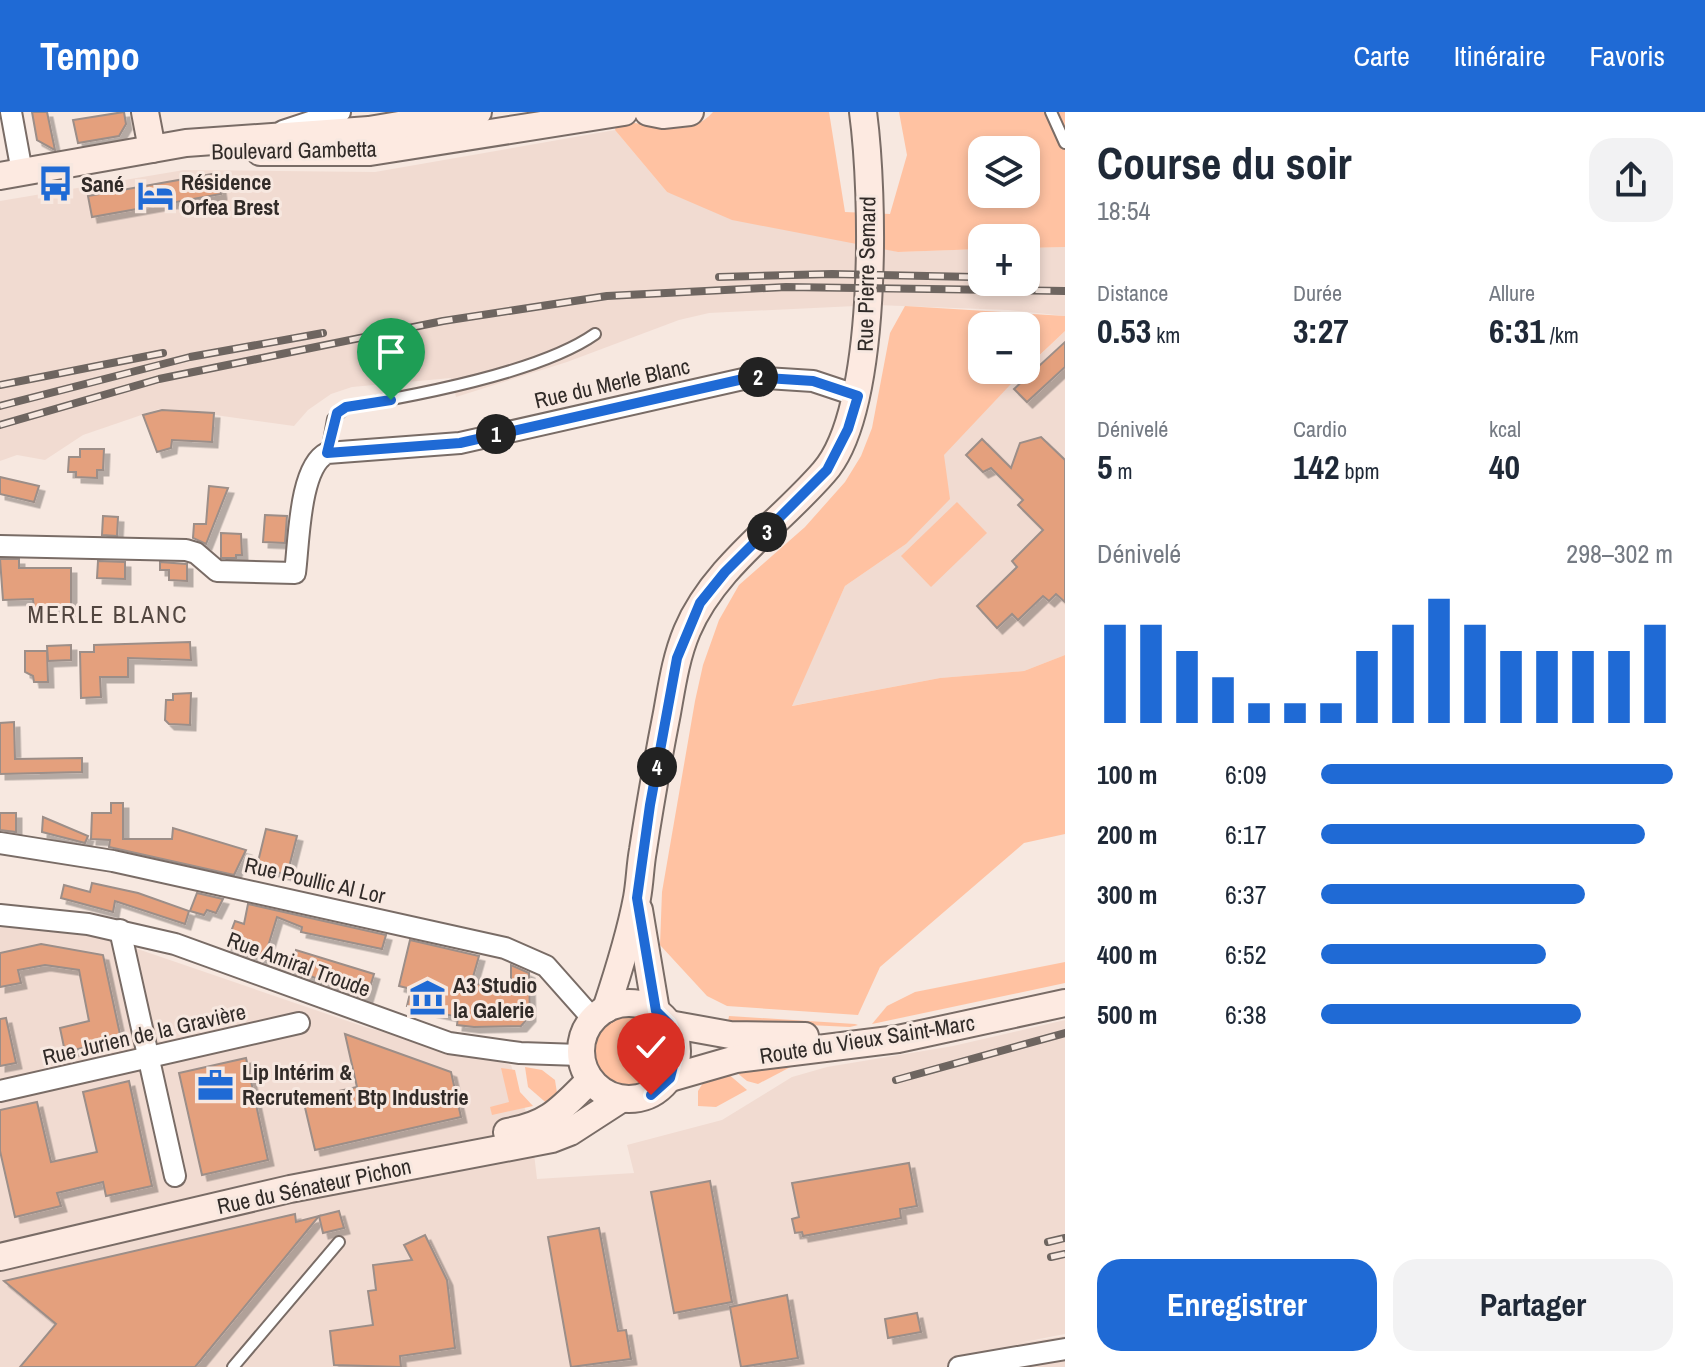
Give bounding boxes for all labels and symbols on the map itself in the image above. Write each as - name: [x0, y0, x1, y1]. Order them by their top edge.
- street label: Boulevard Gambetta: [211, 134, 377, 166]
- bus stop icon: Sané: [36, 165, 74, 203]
- place label: Résidence Orfea Brest: [181, 167, 279, 222]
- place label: Sané: [81, 169, 124, 199]
- hotel icon: Résidence Orfea Brest: [136, 176, 174, 214]
- street label: Rue Pierre Semard: [850, 196, 882, 352]
- pin: [357, 318, 425, 400]
- street label: Rue du Merle Blanc: [531, 351, 693, 415]
- pin: 2: [738, 357, 778, 397]
- pin: 1: [476, 414, 516, 454]
- pin: 3: [747, 512, 787, 552]
- district label: MERLE BLANC: [28, 598, 188, 630]
- pin: 4: [637, 747, 677, 787]
- street label: Rue Poullic Al Lor: [242, 849, 388, 911]
- street label: Rue Amiral Troude: [223, 924, 375, 1004]
- place label: A3 Studio la Galerie: [453, 970, 537, 1025]
- museum icon: A3 Studio la Galerie: [408, 979, 446, 1017]
- street label: Rue Jurien de la Gravière: [39, 996, 249, 1072]
- street label: Route du Vieux Saint-Marc: [757, 1007, 977, 1071]
- pin: [617, 1013, 685, 1095]
- place label: Lip Intérim & Recrutement Btp Industrie: [242, 1057, 469, 1112]
- office icon: Lip Intérim & Recrutement Btp Industrie: [197, 1066, 235, 1104]
- street label: Rue du Sénateur Pichon: [214, 1151, 414, 1221]

